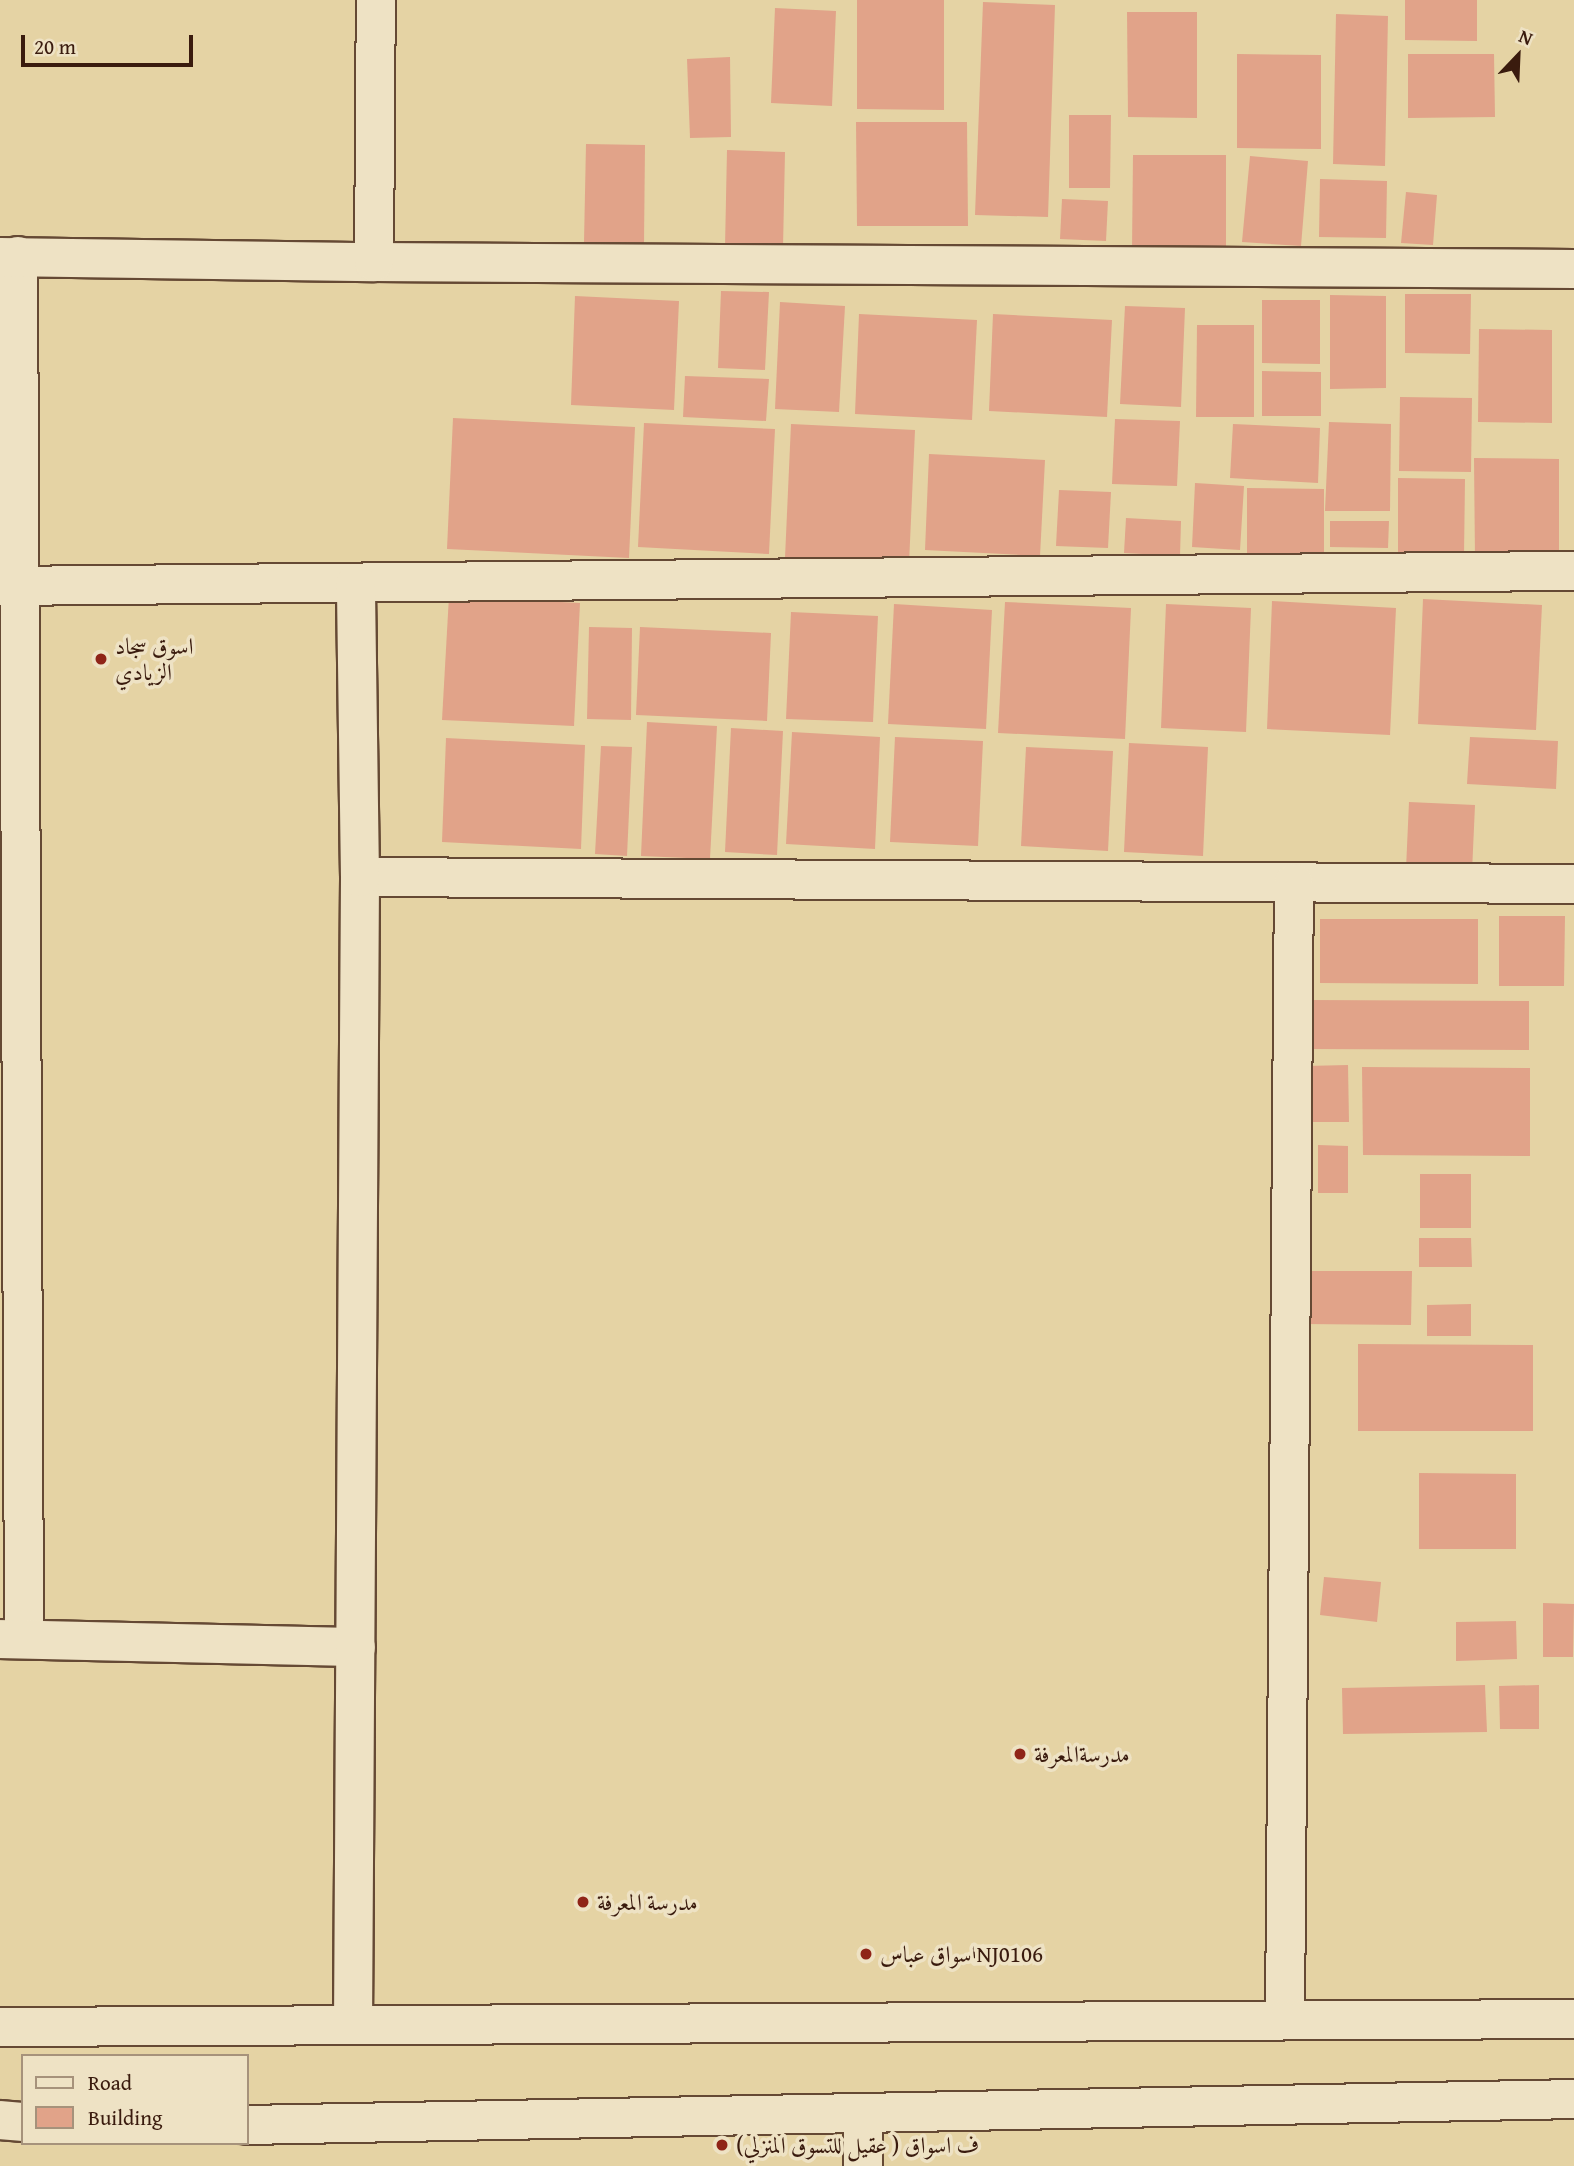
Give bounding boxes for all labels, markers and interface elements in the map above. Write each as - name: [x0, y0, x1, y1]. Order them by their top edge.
- scale bar: [24, 21, 196, 65]
- north arrow: [1483, 21, 1553, 91]
- text: N: [1515, 21, 1538, 52]
- text: 20 m: [34, 31, 76, 62]
- place label: اسوق سجاد الزيادي: [115, 632, 194, 686]
- marker: اسوق سجاد الزيادي: [93, 651, 109, 667]
- place label: مدرسةالمعرفة: [1034, 1740, 1130, 1768]
- marker: مدرسةالمعرفة: [1012, 1746, 1028, 1762]
- place label: مدرسة المعرفة: [597, 1888, 698, 1916]
- marker: مدرسة المعرفة: [575, 1894, 591, 1910]
- place label: اسواق عباسNJ0106: [880, 1940, 1043, 1968]
- marker: اسواق عباسNJ0106: [858, 1946, 874, 1962]
- legend: [21, 2054, 248, 2145]
- text: Road: [88, 2067, 132, 2098]
- text: Building: [88, 2102, 162, 2133]
- place label: ف اسواق ( عقيل للتسوق المنزلي): [736, 2131, 979, 2159]
- marker: ف اسواق ( عقيل للتسوق المنزلي): [714, 2137, 730, 2153]

